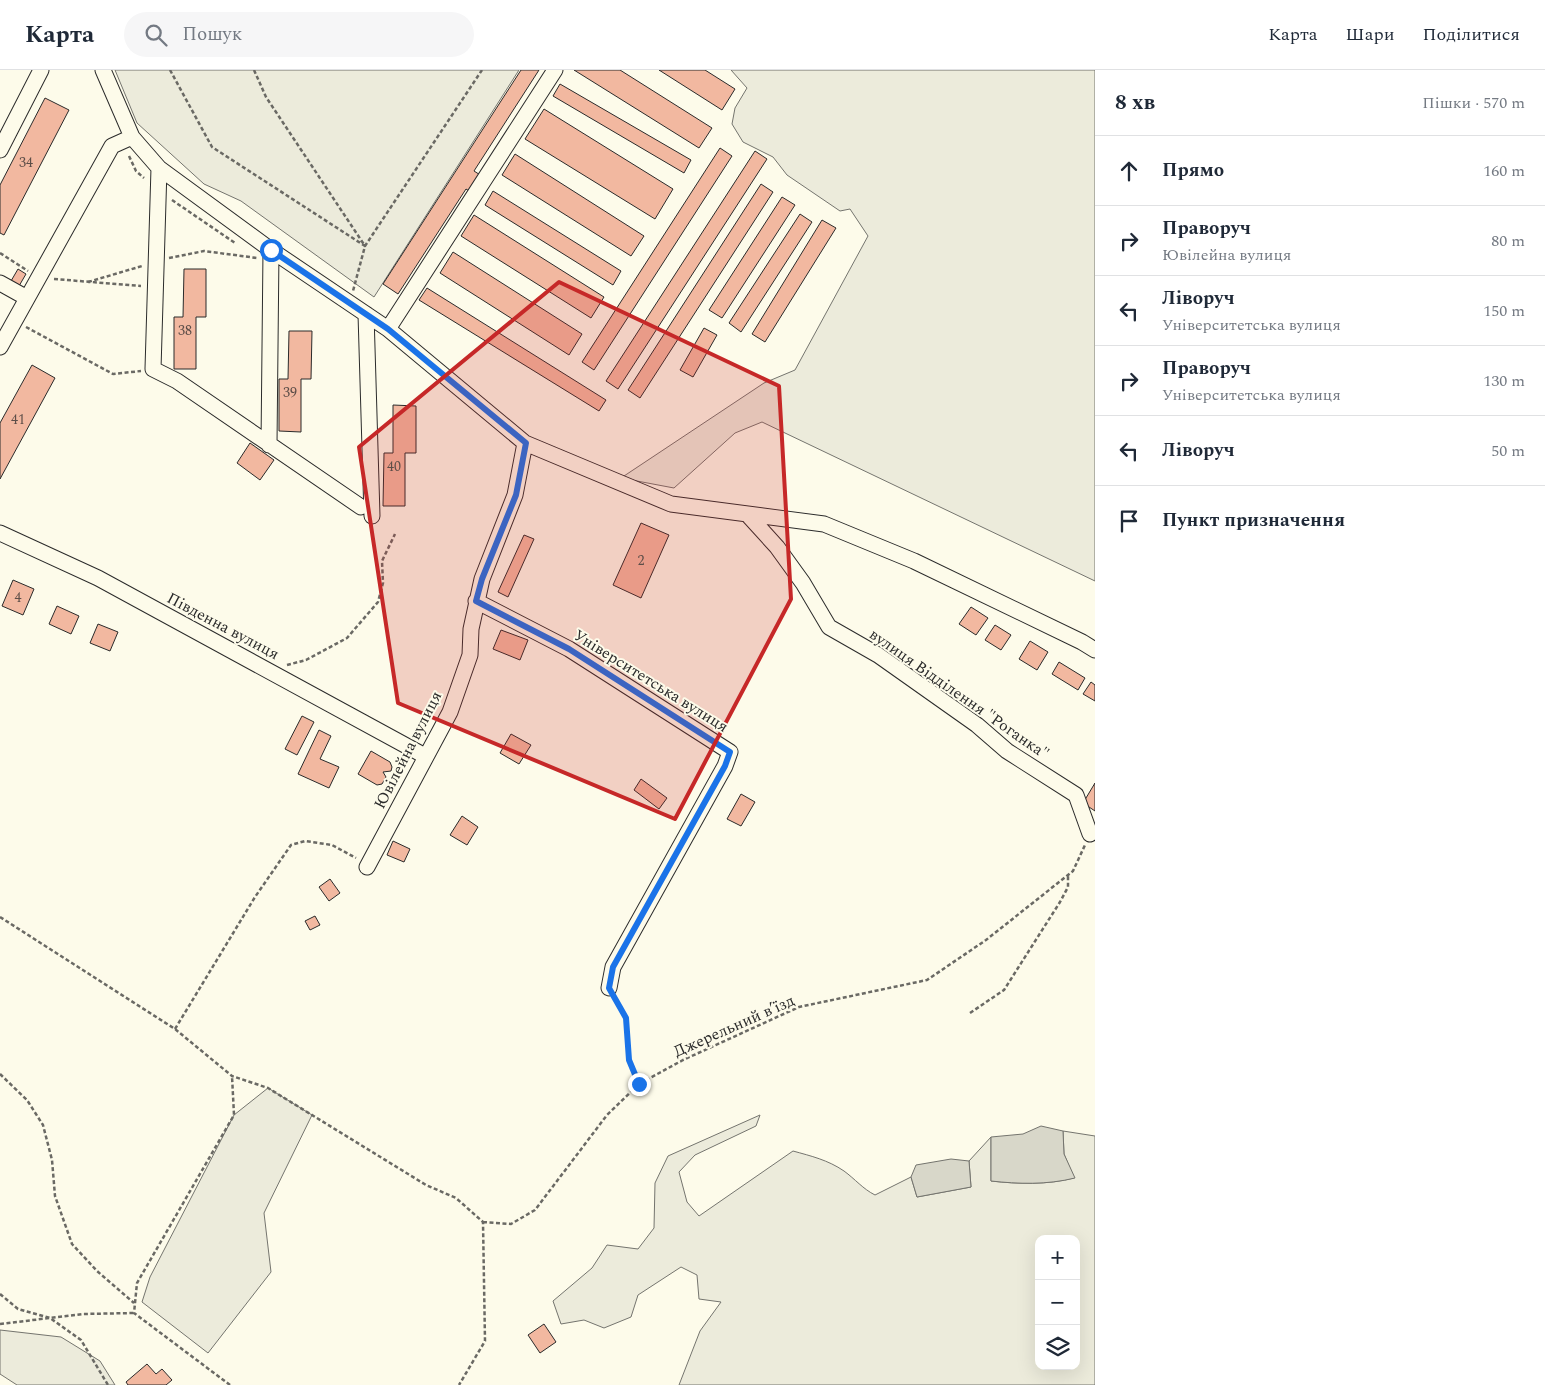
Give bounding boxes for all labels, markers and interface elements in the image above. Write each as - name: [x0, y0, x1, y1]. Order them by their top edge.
- search box: [124, 12, 474, 57]
- text: Карта: [25, 17, 94, 53]
- text: Пошук: [182, 20, 242, 49]
- icon: search: [142, 21, 170, 49]
- text: Карта: [1268, 21, 1318, 48]
- text: Шари: [1346, 21, 1394, 48]
- text: Поділитися: [1422, 21, 1520, 48]
- text: 8 хв: [1115, 87, 1155, 119]
- text: Пішки · 570 m: [1422, 91, 1525, 115]
- house number: 34: [19, 152, 33, 173]
- text: Прямо: [1162, 156, 1224, 185]
- icon: ahead: [1115, 157, 1143, 185]
- text: 160 m: [1483, 159, 1525, 183]
- text: Праворуч: [1162, 214, 1251, 243]
- icon: right: [1115, 227, 1143, 255]
- text: 80 m: [1491, 229, 1525, 253]
- route start: [260, 239, 283, 262]
- text: Ювілейна вулиця: [1162, 243, 1291, 267]
- text: Ліворуч: [1162, 284, 1235, 313]
- icon: left: [1115, 297, 1143, 325]
- text: 150 m: [1483, 299, 1525, 323]
- text: Університетська вулиця: [1162, 313, 1341, 337]
- house number: 38: [178, 320, 192, 341]
- text: Праворуч: [1162, 354, 1251, 383]
- icon: right: [1115, 367, 1143, 395]
- text: 130 m: [1483, 369, 1525, 393]
- house number: 39: [283, 382, 297, 403]
- text: Університетська вулиця: [1162, 383, 1341, 407]
- house number: 41: [11, 409, 25, 430]
- text: Ліворуч: [1162, 436, 1235, 465]
- icon: left: [1115, 437, 1143, 465]
- text: 50 m: [1491, 439, 1525, 463]
- house number: 40: [387, 456, 401, 477]
- text: Пункт призначення: [1162, 506, 1345, 535]
- icon: arrive: [1115, 507, 1143, 535]
- house number: 2: [638, 550, 645, 571]
- street label: Південна вулиця: [162, 586, 284, 666]
- house number: 4: [15, 587, 22, 608]
- street label: Університетська вулиця: [569, 623, 733, 739]
- street label: вулиця Відділення "Роганка": [864, 623, 1054, 765]
- street label: Ювілейна вулиця: [368, 687, 448, 813]
- street label: Джерельний в’їзд: [670, 989, 798, 1063]
- route end: [628, 1073, 651, 1096]
- map controls: [1035, 1235, 1080, 1370]
- button: +: [1035, 1235, 1080, 1280]
- button: −: [1035, 1280, 1080, 1325]
- button: layers: [1035, 1325, 1080, 1370]

